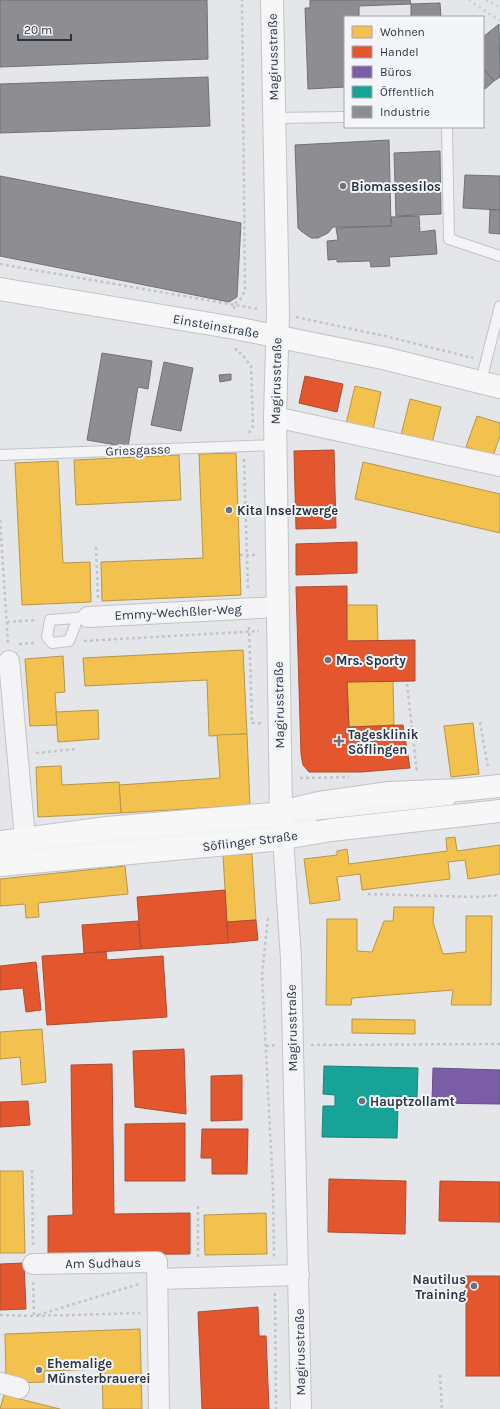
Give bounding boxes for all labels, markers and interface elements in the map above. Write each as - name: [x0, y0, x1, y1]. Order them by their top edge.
- street label: Magirusstraße: [265, 13, 281, 101]
- scale bar: [18, 16, 71, 42]
- legend: [344, 16, 484, 128]
- text: 20 m: [24, 23, 52, 37]
- text: Wohnen: [380, 25, 425, 39]
- text: Handel: [380, 45, 419, 59]
- text: Büros: [380, 65, 412, 79]
- text: Öffentlich: [380, 85, 434, 99]
- text: Industrie: [380, 105, 430, 119]
- place label: Biomassesilos: [351, 179, 441, 194]
- marker: Biomassesilos: [338, 181, 348, 191]
- street label: Einsteinstraße: [172, 311, 261, 341]
- street label: Magirusstraße: [268, 337, 284, 425]
- street label: Griesgasse: [105, 441, 171, 459]
- place label: Kita Inselzwerge: [237, 503, 338, 518]
- marker: Kita Inselzwerge: [224, 505, 234, 515]
- street label: Emmy-Wechßler-Weg: [114, 601, 243, 623]
- place label: Mrs. Sporty: [336, 653, 406, 668]
- marker: Mrs. Sporty: [323, 655, 333, 665]
- street label: Magirusstraße: [271, 661, 287, 749]
- place label: Tagesklinik Söflingen: [348, 727, 419, 757]
- marker: Tagesklinik Söflingen: [333, 735, 345, 747]
- street label: Söflinger Straße: [202, 828, 299, 854]
- street label: Magirusstraße: [284, 984, 300, 1072]
- place label: Hauptzollamt: [370, 1094, 455, 1109]
- marker: Hauptzollamt: [357, 1096, 367, 1106]
- street label: Am Sudhaus: [65, 1255, 141, 1271]
- place label: Nautilus Training: [413, 1272, 466, 1302]
- marker: Nautilus Training: [469, 1281, 479, 1291]
- street label: Magirusstraße: [292, 1308, 308, 1396]
- place label: Ehemalige Münsterbrauerei: [47, 1356, 151, 1386]
- marker: Ehemalige Münsterbrauerei: [34, 1365, 44, 1375]

